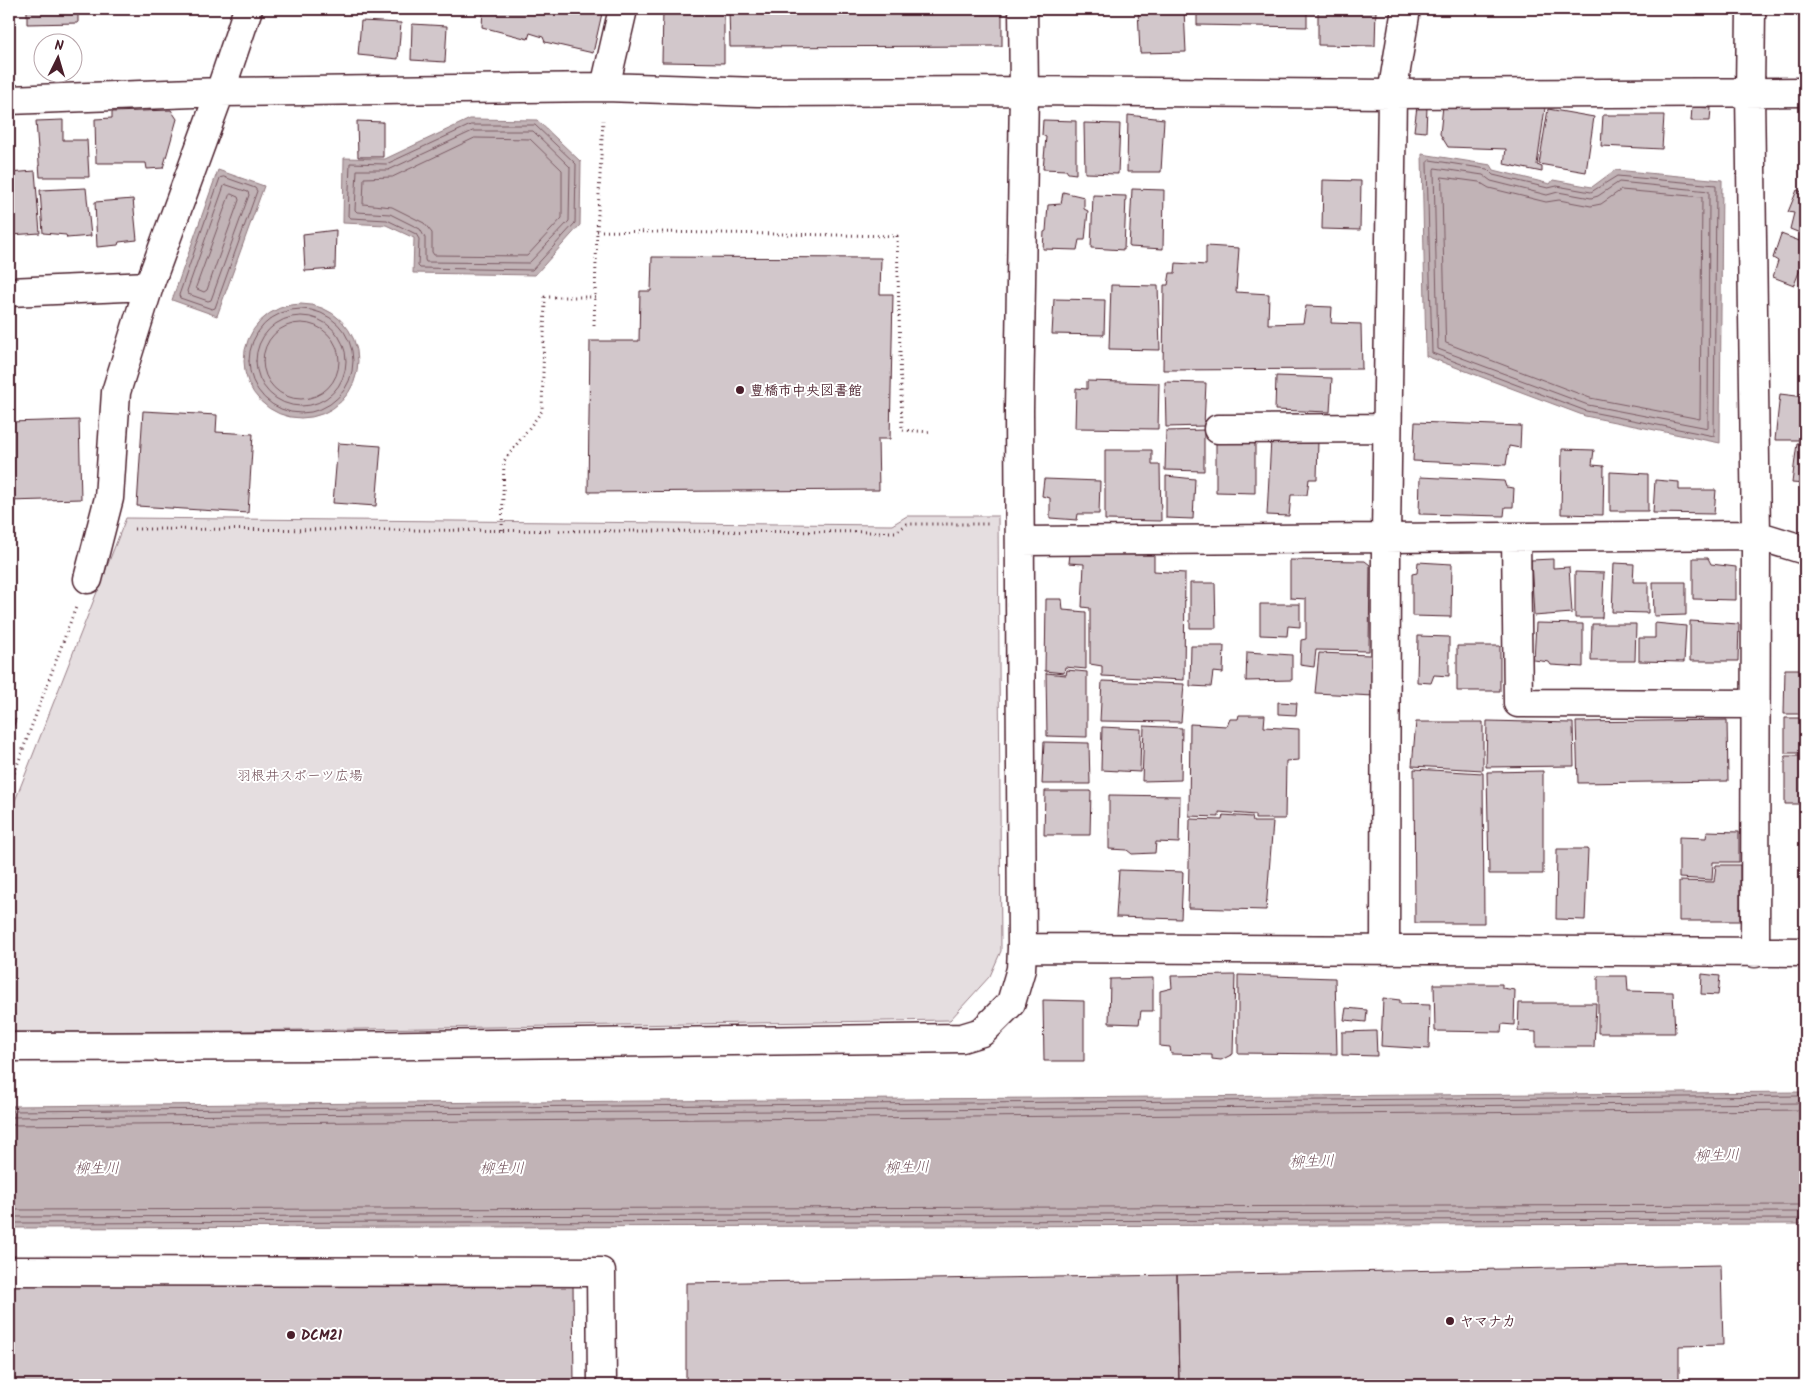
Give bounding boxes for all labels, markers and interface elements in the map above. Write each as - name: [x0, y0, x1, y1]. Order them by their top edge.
- north arrow: [32, 32, 82, 82]
- text: N: [54, 35, 65, 57]
- place label: 豊橋市中央図書館: [750, 380, 862, 402]
- marker: 豊橋市中央図書館: [734, 384, 746, 396]
- park label: 羽根井スポーツ広場: [237, 765, 363, 787]
- water label: 柳生川: [1694, 1144, 1740, 1168]
- water label: 柳生川: [1289, 1150, 1335, 1174]
- water label: 柳生川: [884, 1156, 930, 1180]
- water label: 柳生川: [74, 1157, 120, 1181]
- water label: 柳生川: [479, 1157, 525, 1181]
- place label: ヤマナカ: [1460, 1311, 1516, 1333]
- marker: ヤマナカ: [1444, 1315, 1456, 1327]
- place label: DCM21: [301, 1325, 343, 1347]
- marker: DCM21: [285, 1329, 297, 1341]

